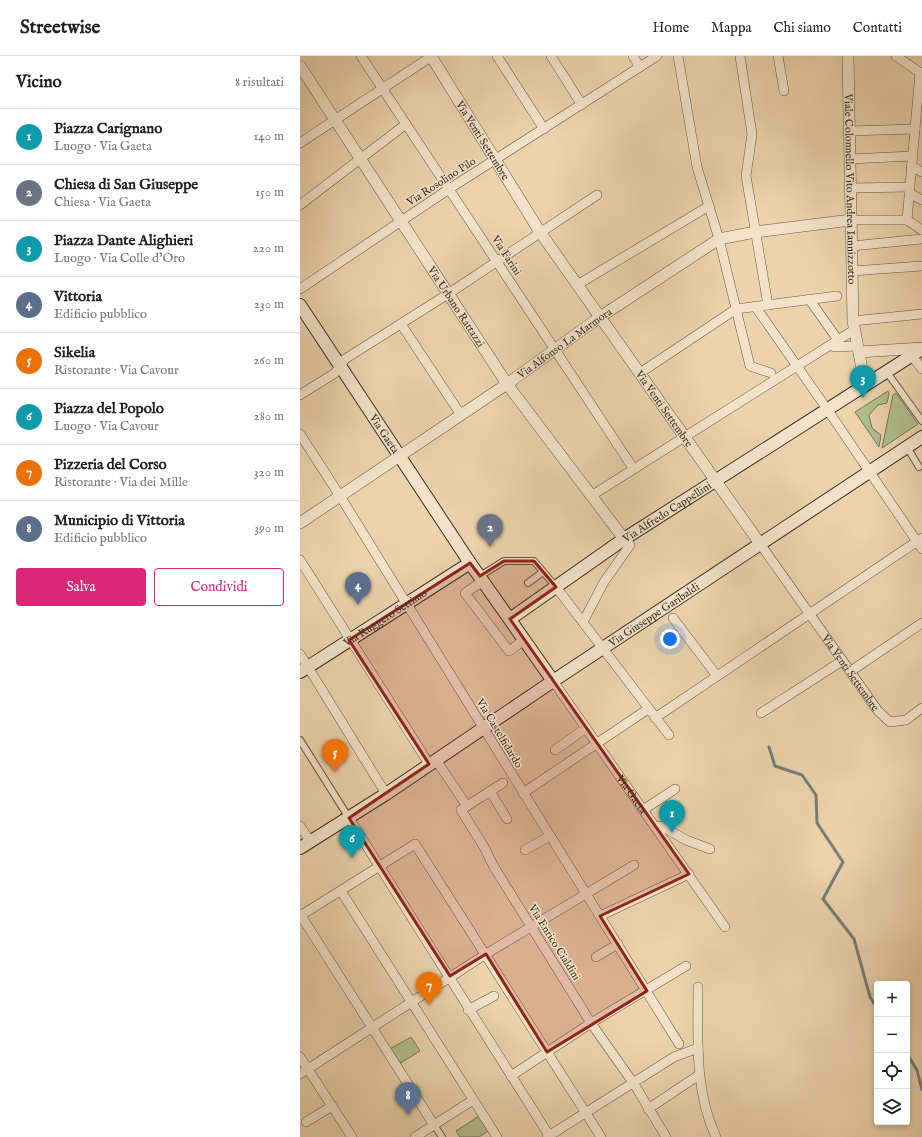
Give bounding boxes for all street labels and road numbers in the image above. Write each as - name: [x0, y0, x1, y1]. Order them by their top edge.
- street label: Viale Colonnello Vito Andrea Iannizzotto: [841, 93, 858, 284]
- street label: Via Venti Settembre: [452, 98, 512, 183]
- street label: Via Rosolino Pilo: [404, 154, 479, 210]
- street label: Via Farini: [488, 232, 524, 278]
- street label: Via Urbano Rattazzi: [424, 263, 487, 350]
- street label: Via Alfonso La Marmora: [514, 305, 615, 383]
- street label: Via Venti Settembre: [631, 367, 696, 450]
- street label: Via Gaeta: [365, 411, 402, 457]
- street label: Via Alfredo Cappellini: [619, 479, 714, 547]
- street label: Via Giuseppe Garibaldi: [605, 580, 702, 651]
- street label: Via Ruggero Settimo: [340, 586, 430, 651]
- street label: Via Venti Settembre: [818, 631, 882, 714]
- street label: Via Castelfidardo: [472, 695, 525, 771]
- street label: Via Gaeta: [612, 772, 650, 817]
- street label: Via Enrico Cialdini: [525, 901, 583, 983]

